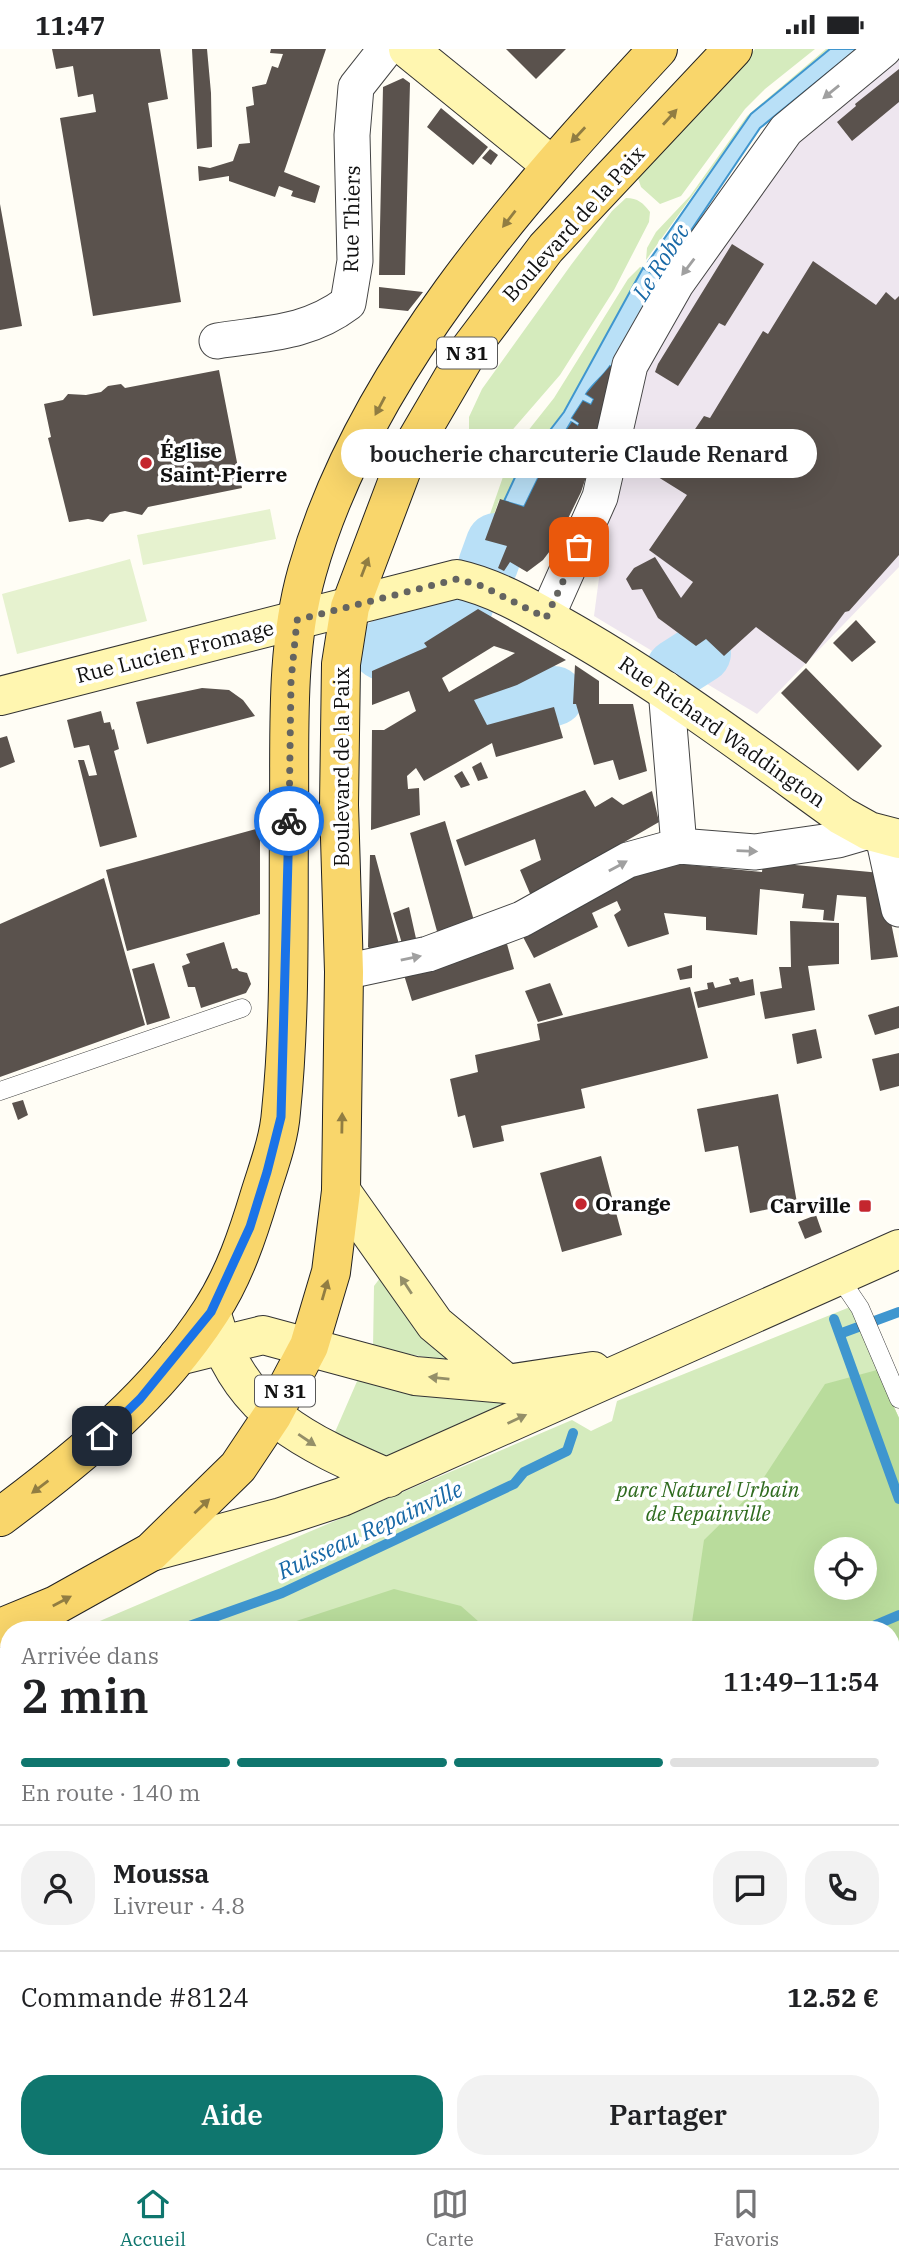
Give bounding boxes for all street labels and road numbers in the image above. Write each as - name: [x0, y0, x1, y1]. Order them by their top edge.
- street label: Boulevard de la Paix: [496, 139, 651, 307]
- street label: Rue Thiers: [336, 165, 366, 273]
- road number: N 31: [437, 337, 497, 369]
- street label: Rue Lucien Fromage: [73, 613, 277, 689]
- street label: Rue Richard Waddington: [614, 649, 832, 813]
- street label: Boulevard de la Paix: [327, 667, 355, 867]
- road number: N 31: [255, 1375, 315, 1407]

